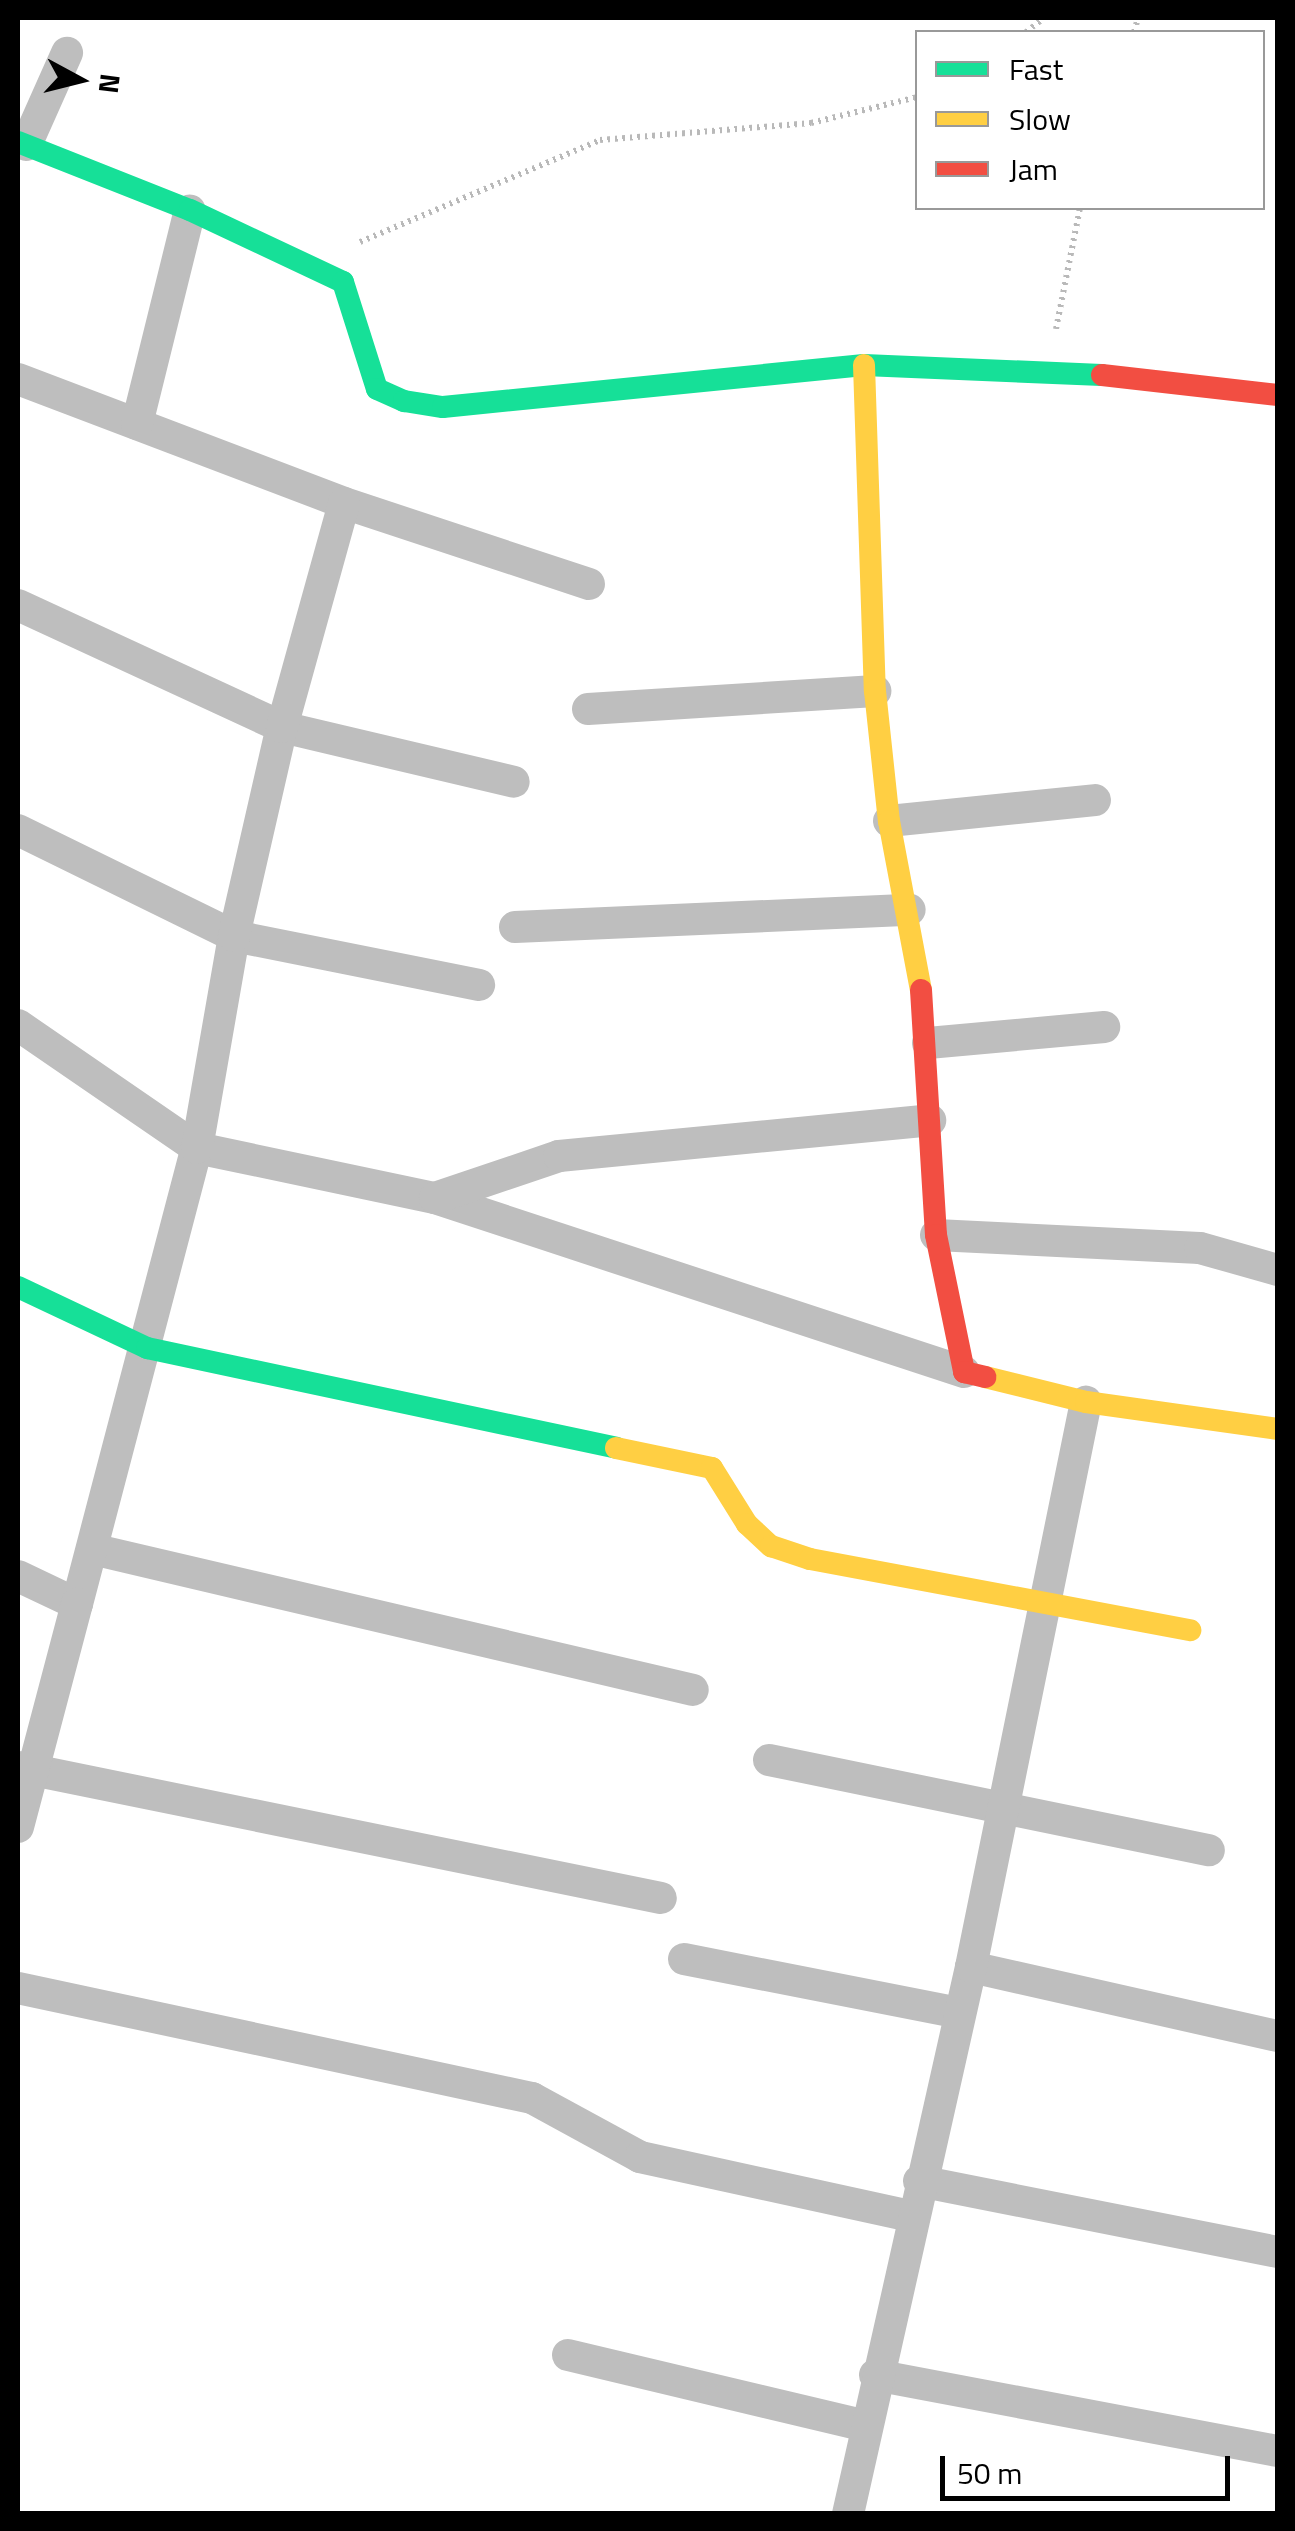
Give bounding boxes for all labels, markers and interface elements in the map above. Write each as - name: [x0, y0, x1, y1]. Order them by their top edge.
- north arrow: [30, 30, 130, 130]
- legend: [915, 30, 1265, 210]
- text: Fast: [1009, 46, 1063, 92]
- text: N: [88, 71, 133, 96]
- text: Slow: [1009, 96, 1071, 142]
- text: Jam: [1009, 146, 1058, 192]
- scale bar: [945, 2436, 1235, 2498]
- text: 50 m: [957, 2450, 1022, 2496]

